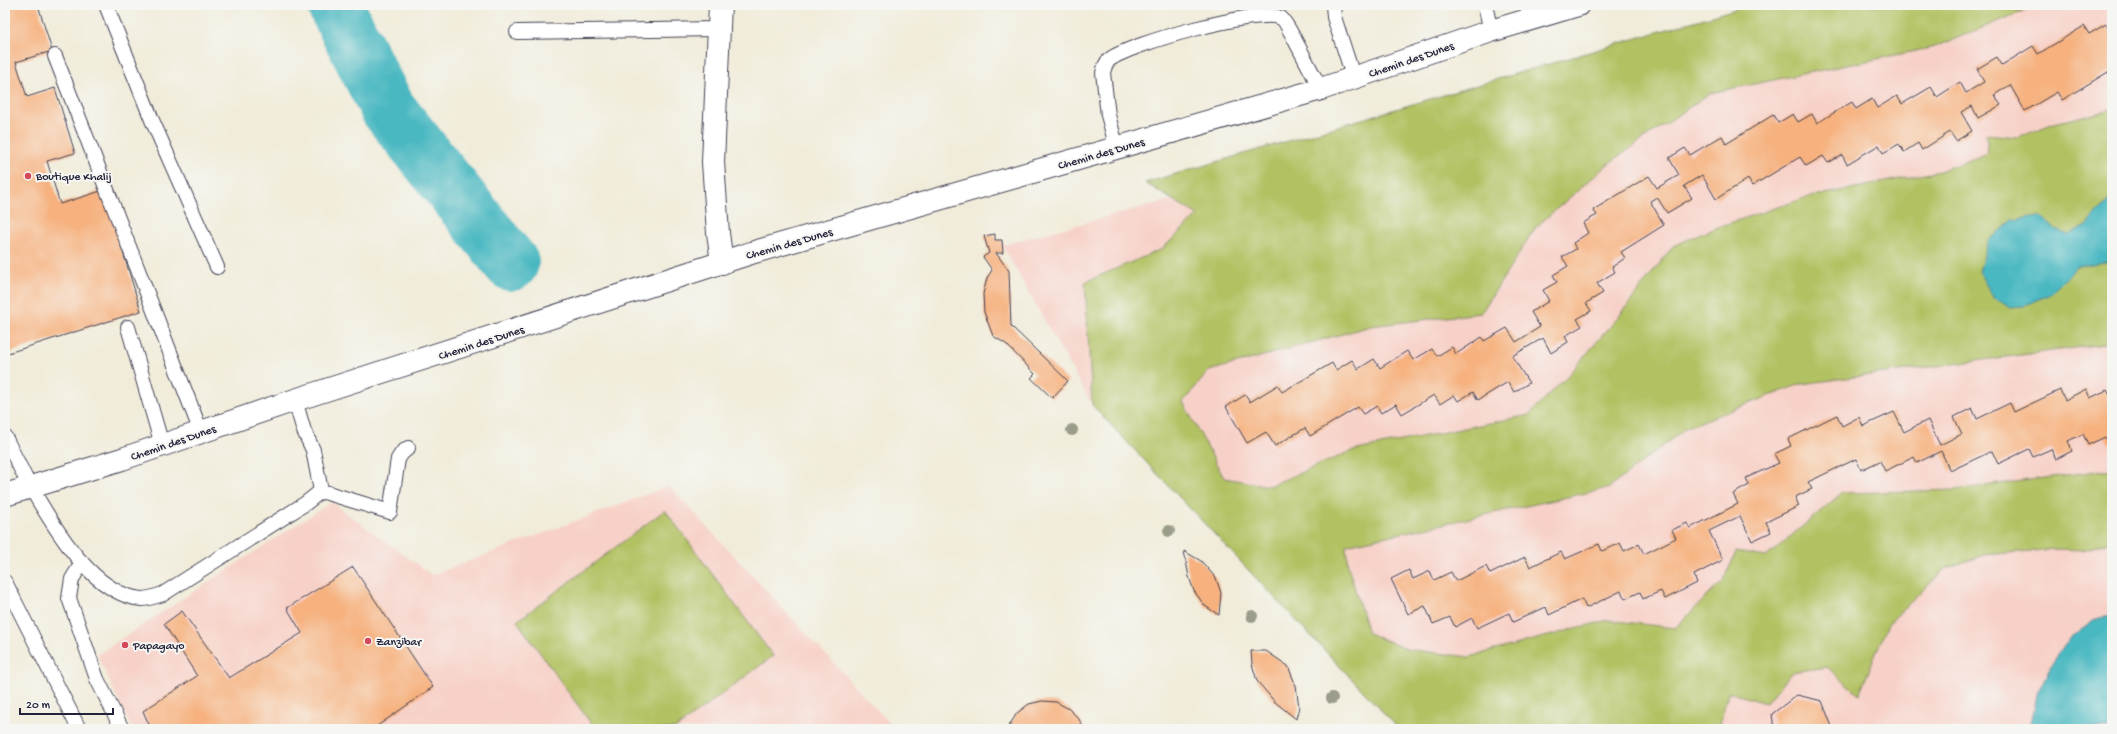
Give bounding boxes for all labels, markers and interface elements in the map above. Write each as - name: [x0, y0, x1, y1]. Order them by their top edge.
- street label: Chemin des Dunes: [1367, 40, 1457, 82]
- street label: Chemin des Dunes: [1057, 136, 1147, 174]
- marker: Boutique Khalij: [23, 171, 33, 181]
- place label: Boutique Khalij: [35, 171, 112, 185]
- street label: Chemin des Dunes: [745, 226, 835, 264]
- street label: Chemin des Dunes: [437, 323, 527, 364]
- street label: Chemin des Dunes: [129, 423, 219, 465]
- marker: Zanzibar: [363, 636, 373, 646]
- place label: Zanzibar: [376, 636, 423, 650]
- marker: Papagayo: [120, 640, 130, 650]
- place label: Papagayo: [132, 640, 184, 654]
- scale bar: [20, 690, 113, 716]
- text: 20 m: [26, 699, 51, 713]

